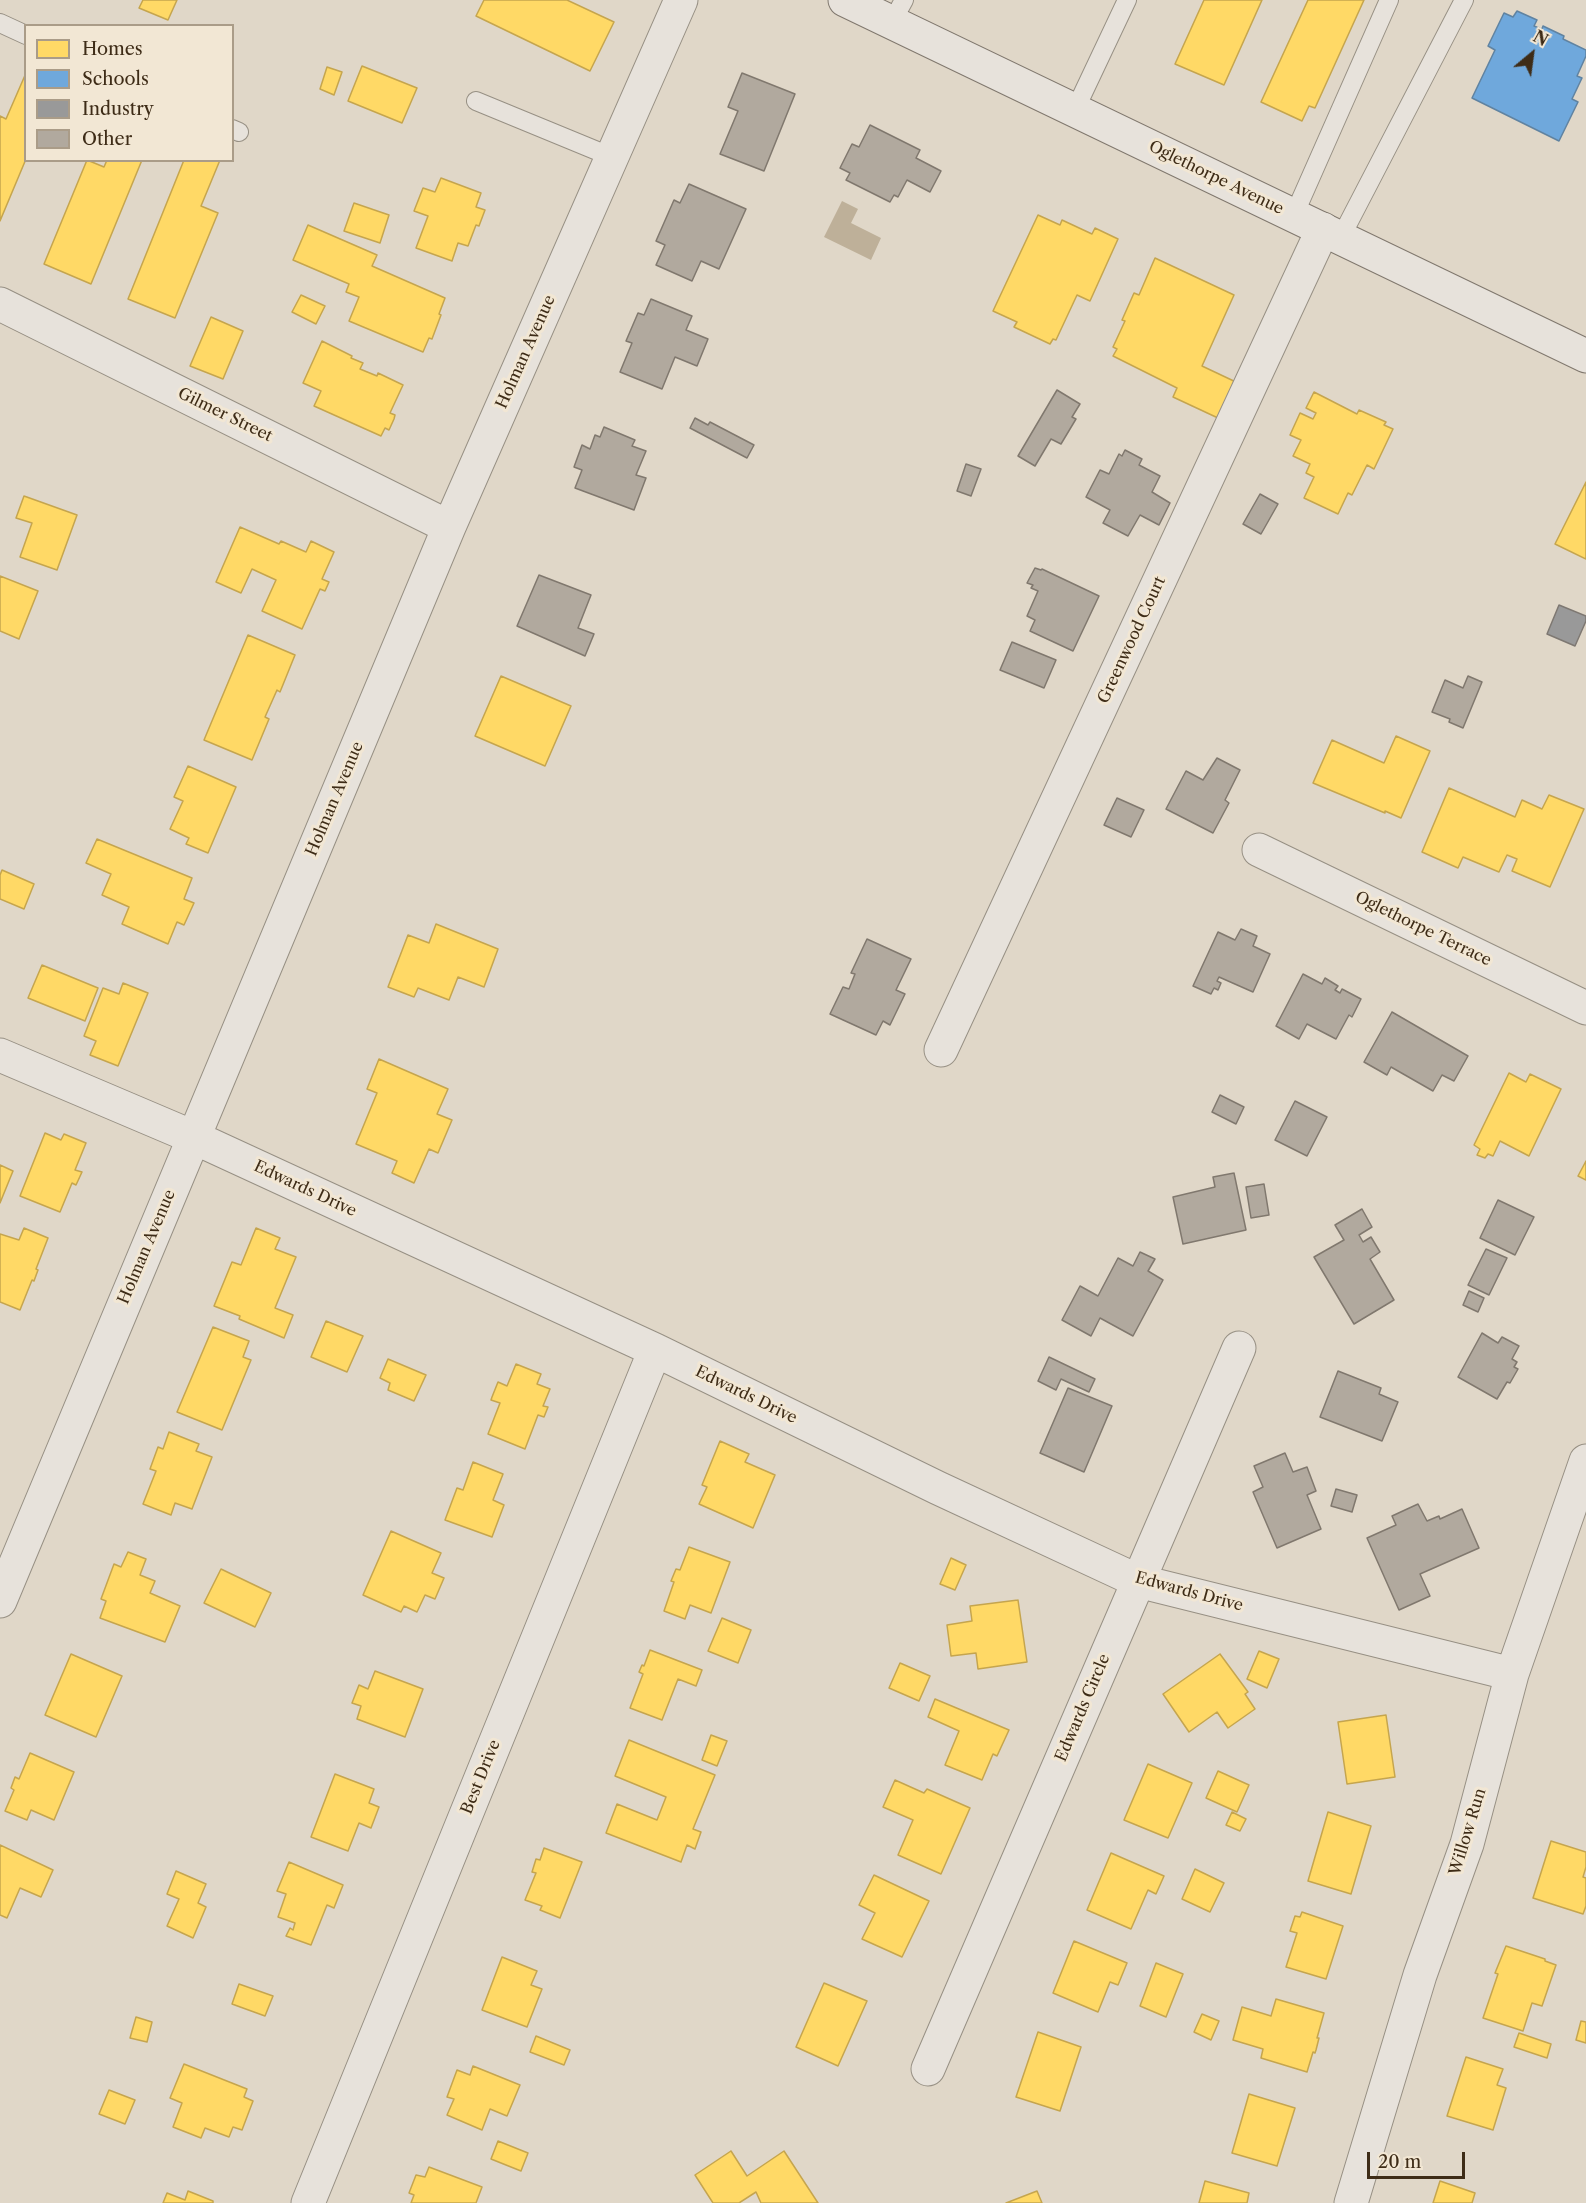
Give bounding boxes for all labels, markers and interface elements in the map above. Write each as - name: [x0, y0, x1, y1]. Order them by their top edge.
- legend: [24, 24, 234, 162]
- north arrow: [1502, 24, 1562, 84]
- text: N: [1530, 26, 1552, 50]
- text: Homes: [82, 38, 143, 60]
- text: Schools: [82, 68, 149, 90]
- text: Industry: [82, 98, 154, 120]
- text: Other: [82, 128, 132, 150]
- street label: Oglethorpe Avenue: [1145, 137, 1287, 219]
- street label: Holman Avenue: [492, 292, 560, 412]
- street label: Gilmer Street: [175, 384, 275, 446]
- street label: Greenwood Court: [1094, 574, 1170, 706]
- street label: Holman Avenue: [302, 739, 368, 859]
- street label: Oglethorpe Terrace: [1352, 888, 1494, 970]
- street label: Edwards Drive: [251, 1157, 359, 1221]
- street label: Holman Avenue: [114, 1187, 180, 1307]
- street label: Edwards Drive: [692, 1362, 800, 1428]
- street label: Edwards Drive: [1133, 1568, 1245, 1616]
- street label: Edwards Circle: [1052, 1651, 1114, 1765]
- street label: Best Drive: [457, 1737, 505, 1817]
- street label: Willow Run: [1446, 1786, 1490, 1878]
- scale bar: [1370, 2140, 1468, 2178]
- text: 20 m: [1378, 2151, 1421, 2173]

